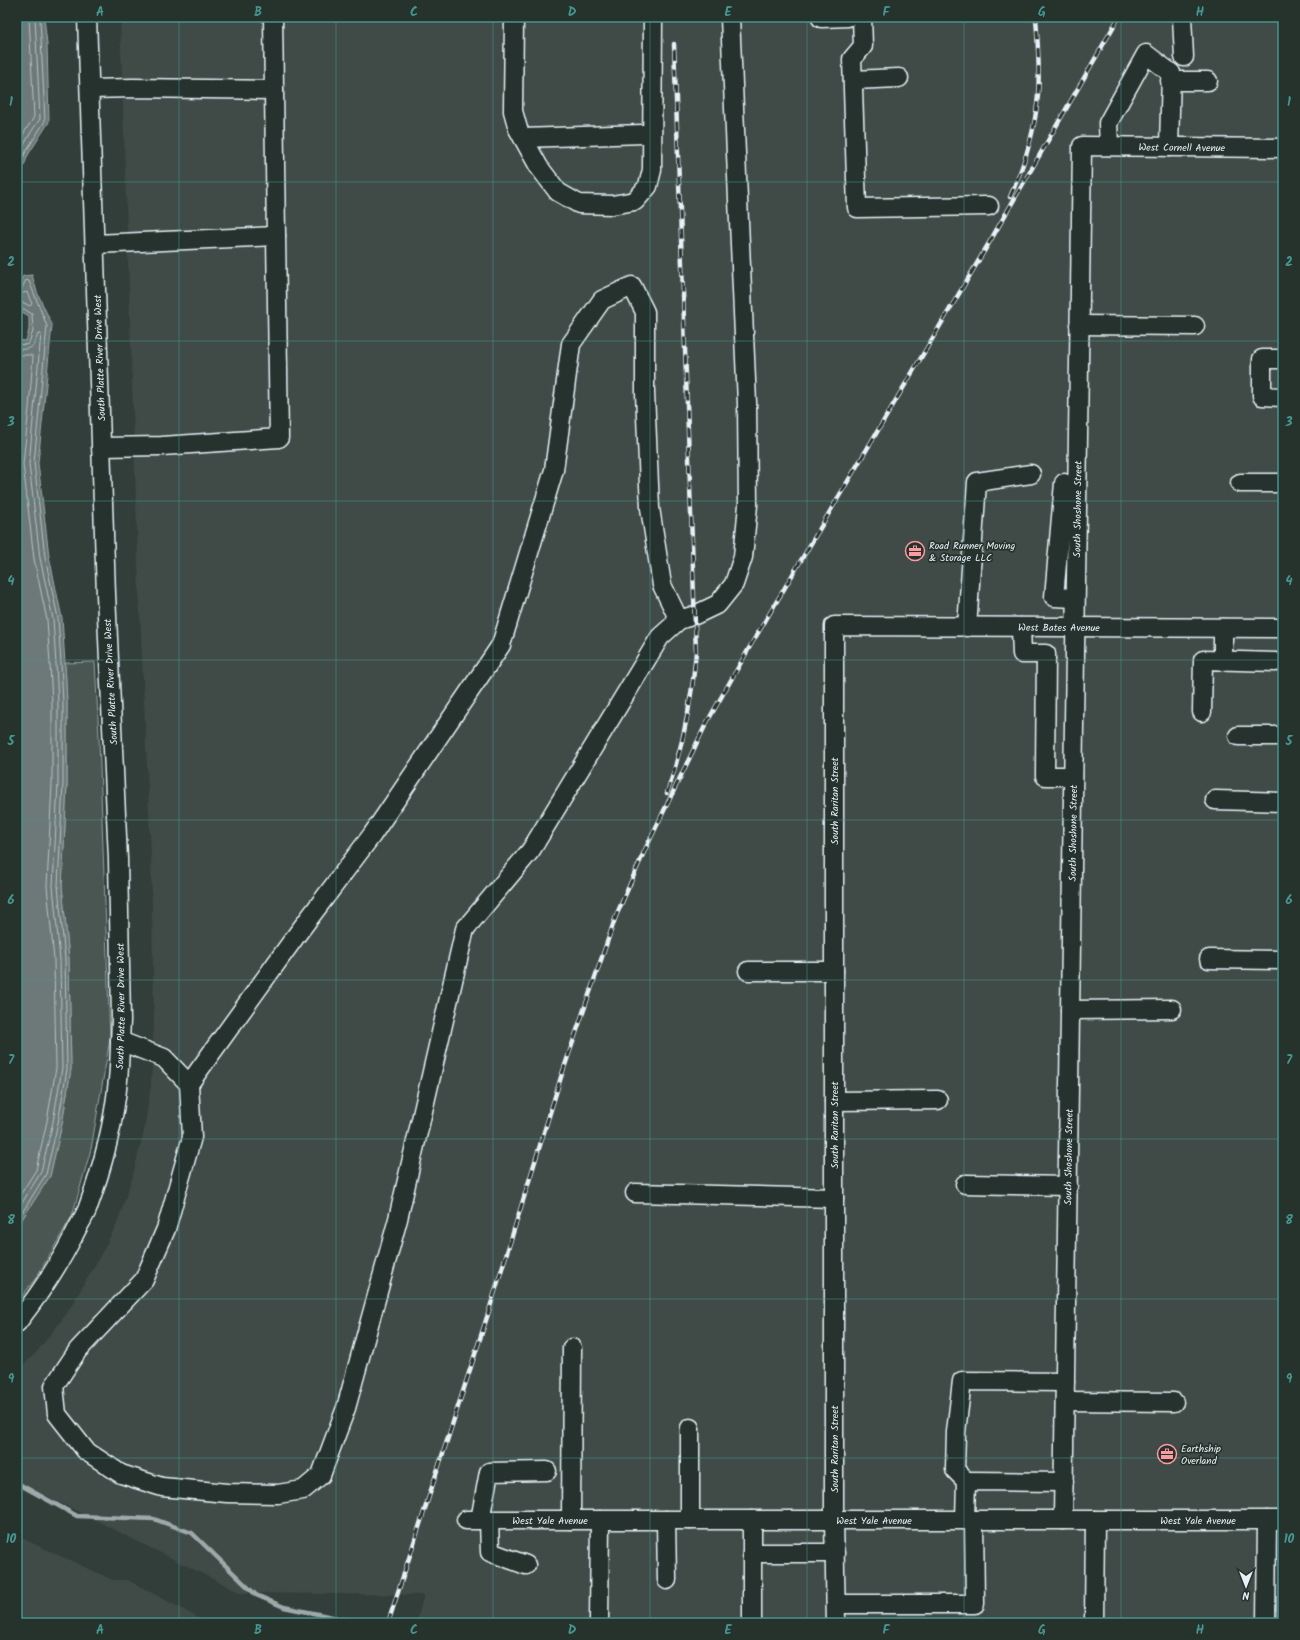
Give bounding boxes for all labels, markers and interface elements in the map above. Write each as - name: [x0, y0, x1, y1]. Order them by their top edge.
- text: A: [96, 2, 104, 23]
- text: B: [254, 2, 262, 23]
- text: C: [410, 2, 418, 23]
- text: D: [568, 2, 577, 23]
- text: E: [724, 2, 732, 23]
- text: F: [882, 2, 890, 23]
- text: G: [1038, 2, 1046, 23]
- text: H: [1196, 2, 1205, 23]
- text: 1: [9, 92, 13, 113]
- text: 1: [1287, 92, 1291, 113]
- street label: West Cornell Avenue: [1138, 140, 1226, 156]
- text: 2: [7, 252, 15, 273]
- text: 2: [1285, 252, 1293, 273]
- street label: South Platte River Drive West: [90, 294, 110, 421]
- text: 3: [6, 412, 15, 433]
- text: 3: [1284, 412, 1293, 433]
- street label: South Shoshone Street: [1069, 461, 1087, 557]
- place label: Road Runner Moving & Storage LLC: [929, 538, 1016, 566]
- office icon: Road Runner Moving & Storage LLC: [904, 540, 926, 562]
- text: 4: [7, 571, 15, 592]
- text: 4: [1285, 571, 1293, 592]
- street label: South Platte River Drive West: [100, 618, 122, 745]
- street label: West Bates Avenue: [1018, 620, 1100, 636]
- text: 5: [7, 731, 16, 752]
- text: 5: [1285, 731, 1294, 752]
- street label: South Raritan Street: [827, 757, 843, 845]
- street label: South Shoshone Street: [1065, 785, 1082, 881]
- text: 6: [7, 890, 15, 911]
- text: 6: [1285, 890, 1293, 911]
- street label: South Platte River Drive West: [112, 943, 130, 1070]
- text: 7: [8, 1050, 15, 1071]
- text: 7: [1286, 1050, 1293, 1071]
- street label: South Raritan Street: [827, 1081, 843, 1169]
- street label: South Shoshone Street: [1060, 1109, 1078, 1205]
- text: 8: [7, 1210, 15, 1231]
- text: 8: [1285, 1210, 1293, 1231]
- text: 9: [8, 1369, 15, 1390]
- text: 9: [1286, 1369, 1293, 1390]
- street label: South Raritan Street: [827, 1405, 843, 1493]
- place label: Earthship Overland: [1181, 1441, 1221, 1469]
- office icon: Earthship Overland: [1156, 1443, 1178, 1465]
- street label: West Yale Avenue: [512, 1513, 588, 1529]
- street label: West Yale Avenue: [836, 1513, 912, 1529]
- street label: West Yale Avenue: [1160, 1513, 1236, 1529]
- text: 10: [6, 1529, 17, 1550]
- text: 10: [1284, 1529, 1295, 1550]
- north arrow: [1226, 1566, 1266, 1606]
- text: N: [1242, 1586, 1249, 1604]
- text: A: [96, 1620, 104, 1640]
- text: B: [254, 1620, 262, 1640]
- text: C: [410, 1620, 418, 1640]
- text: D: [568, 1620, 577, 1640]
- text: E: [724, 1620, 732, 1640]
- text: F: [882, 1620, 890, 1640]
- text: G: [1038, 1620, 1046, 1640]
- text: H: [1196, 1620, 1205, 1640]

